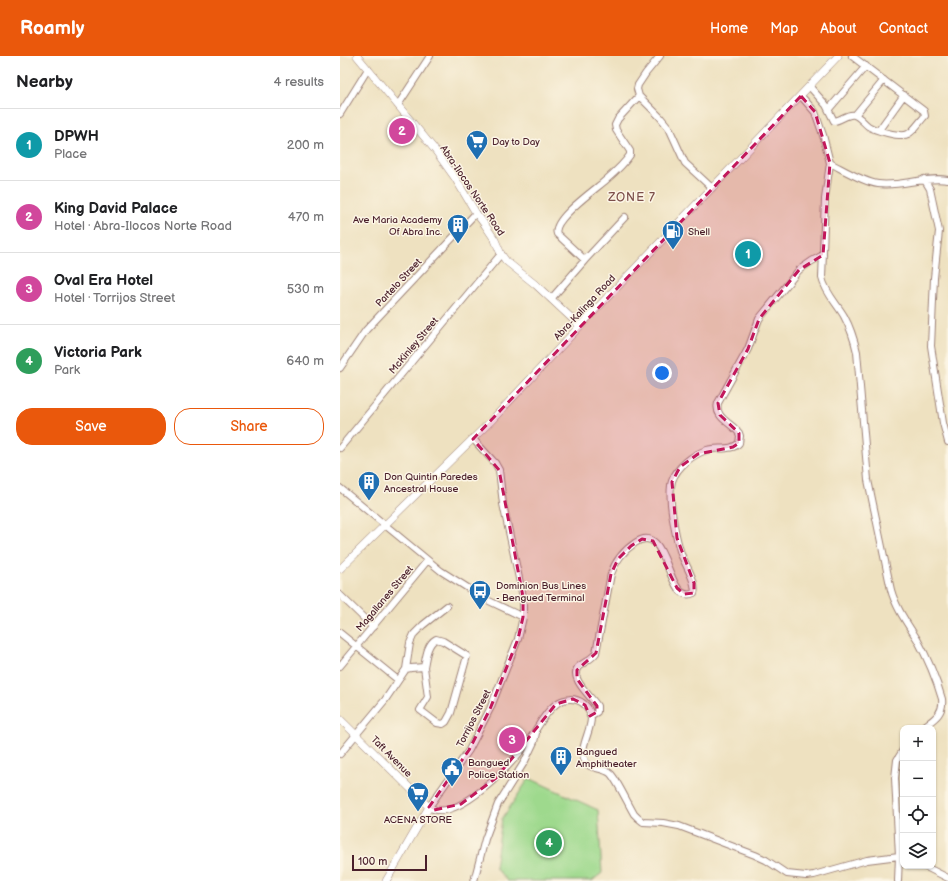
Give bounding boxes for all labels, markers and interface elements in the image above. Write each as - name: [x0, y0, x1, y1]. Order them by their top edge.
- text: Roamly: [20, 17, 84, 40]
- text: Home: [710, 20, 748, 37]
- text: Map: [770, 20, 798, 37]
- text: About: [820, 20, 857, 37]
- text: Contact: [879, 20, 928, 37]
- text: Nearby: [16, 72, 73, 92]
- text: 4 results: [274, 74, 324, 90]
- pin: 2: [389, 116, 415, 146]
- text: DPWH: [54, 127, 99, 146]
- supermarket icon: Day to Day: [464, 128, 490, 161]
- place label: Day to Day: [492, 136, 540, 148]
- text: 1: [26, 137, 32, 153]
- text: 200 m: [287, 137, 324, 153]
- street label: Abra-Ilocos Norte Road: [437, 143, 507, 238]
- text: Place: [54, 146, 87, 162]
- district label: ZONE 7: [607, 190, 656, 205]
- text: King David Palace: [54, 199, 178, 218]
- text: 2: [25, 209, 33, 225]
- text: 470 m: [288, 209, 324, 225]
- building icon: Ave Maria Academy Of Abra Inc.: [445, 212, 471, 245]
- place label: Ave Maria Academy Of Abra Inc.: [353, 214, 442, 238]
- text: Hotel · Abra-Ilocos Norte Road: [54, 218, 232, 234]
- fuel station icon: Shell: [660, 218, 686, 251]
- place label: Shell: [688, 226, 710, 238]
- pin: 1: [735, 239, 761, 269]
- street label: Partelo Street: [373, 256, 424, 309]
- text: Oval Era Hotel: [54, 271, 153, 290]
- street label: Abra-Kalinga Road: [551, 272, 618, 343]
- text: 3: [25, 281, 33, 297]
- text: 530 m: [287, 281, 324, 297]
- text: Hotel · Torrijos Street: [54, 290, 175, 306]
- street label: McKinley Street: [387, 315, 441, 376]
- text: Victoria Park: [54, 343, 142, 362]
- text: 4: [25, 353, 33, 369]
- text: 640 m: [286, 353, 324, 369]
- text: Park: [54, 362, 80, 378]
- your location: [652, 363, 672, 383]
- button: Save: [16, 408, 166, 445]
- button: Share: [174, 408, 324, 445]
- building icon: Don Quintin Paredes Ancestral House: [356, 469, 382, 502]
- place label: Don Quintin Paredes Ancestral House: [384, 471, 478, 495]
- street label: Magallanes Street: [354, 563, 416, 634]
- bus stop icon: Dominion Bus Lines - Bengued Terminal: [467, 578, 493, 611]
- place label: Dominion Bus Lines - Bengued Terminal: [496, 580, 586, 604]
- street label: Torrijos Street: [454, 688, 494, 749]
- pin: 3: [499, 725, 525, 755]
- map controls: [900, 725, 936, 869]
- button: +: [900, 725, 936, 761]
- street label: Taft Avenue: [368, 734, 414, 780]
- building icon: Bangued Amphitheater: [548, 744, 574, 777]
- place label: Bangued Amphitheater: [576, 746, 637, 770]
- public building icon: Bangued Police Station: [439, 755, 465, 788]
- place label: Bangued Police Station: [468, 757, 529, 781]
- button: −: [900, 761, 936, 797]
- supermarket icon: ACENA STORE: [405, 780, 431, 813]
- button: locate: [900, 797, 936, 833]
- place label: ACENA STORE: [384, 814, 453, 826]
- pin: 4: [536, 828, 562, 858]
- button: layers: [900, 833, 936, 869]
- scale bar: [352, 853, 427, 872]
- text: 100 m: [358, 855, 387, 868]

